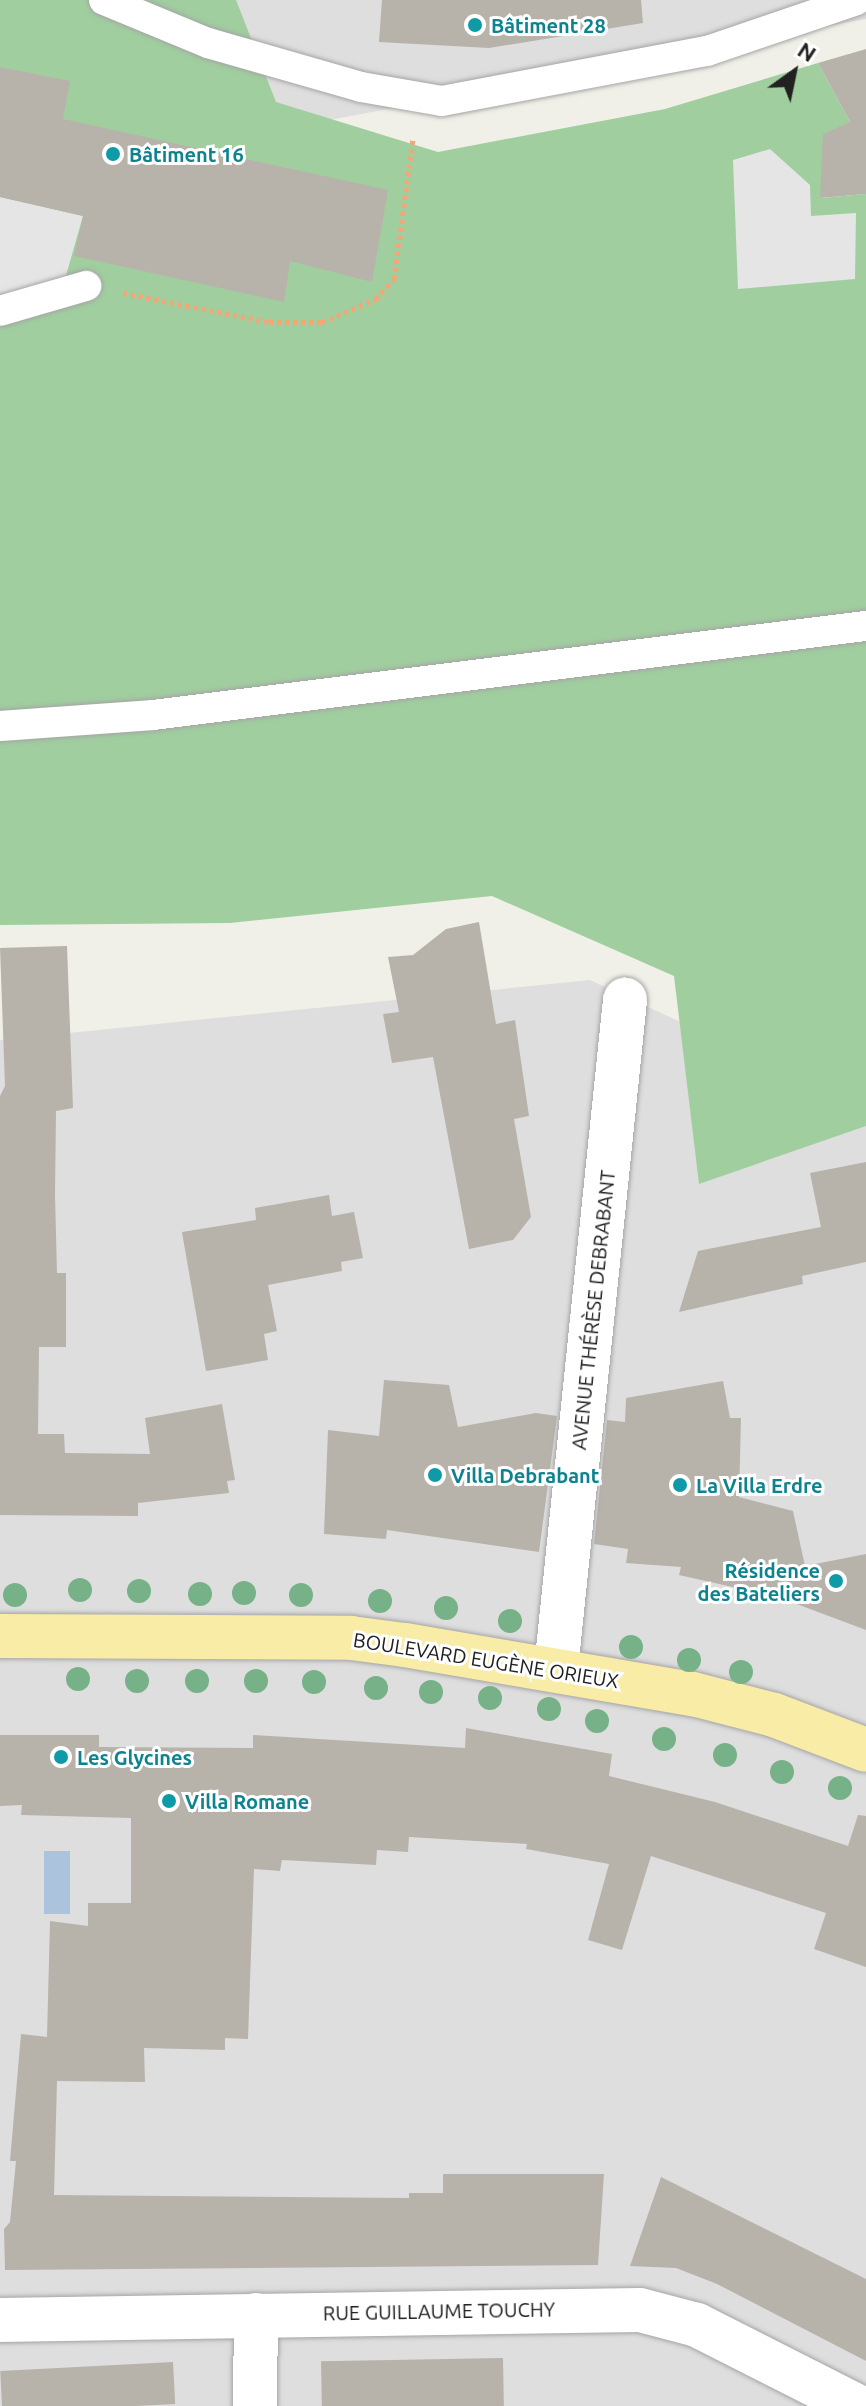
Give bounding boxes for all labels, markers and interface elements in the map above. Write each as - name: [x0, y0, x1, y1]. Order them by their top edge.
- place label: Bâtiment 28: [491, 13, 606, 37]
- marker: Bâtiment 28: [466, 16, 484, 34]
- north arrow: [754, 32, 834, 112]
- text: N: [794, 36, 821, 66]
- place label: Bâtiment 16: [129, 142, 244, 166]
- marker: Bâtiment 16: [104, 145, 122, 163]
- street label: AVENUE THÉRÈSE DEBRABANT: [566, 1169, 620, 1451]
- place label: Villa Debrabant: [451, 1463, 599, 1487]
- marker: Villa Debrabant: [426, 1466, 444, 1484]
- place label: La Villa Erdre: [696, 1473, 822, 1497]
- marker: La Villa Erdre: [671, 1476, 689, 1494]
- place label: Résidence des Bateliers: [698, 1558, 820, 1605]
- marker: Résidence des Bateliers: [827, 1572, 845, 1590]
- street label: BOULEVARD EUGÈNE ORIEUX: [352, 1627, 620, 1693]
- place label: Les Glycines: [77, 1745, 192, 1769]
- marker: Les Glycines: [52, 1748, 70, 1766]
- place label: Villa Romane: [185, 1789, 309, 1813]
- marker: Villa Romane: [160, 1792, 178, 1810]
- street label: RUE GUILLAUME TOUCHY: [323, 2297, 555, 2325]

